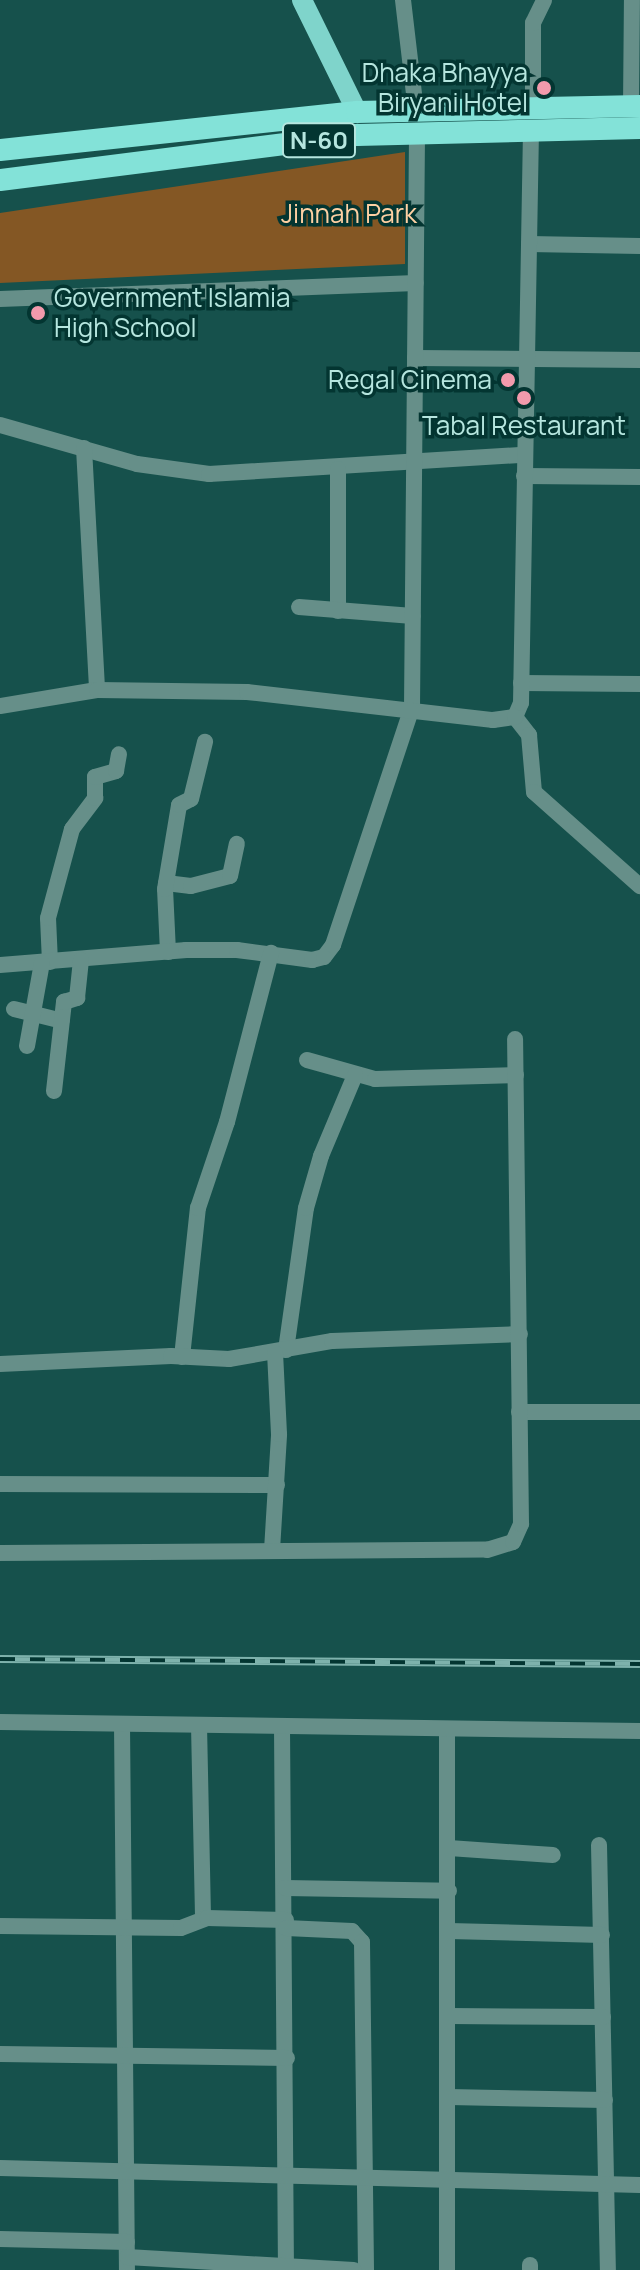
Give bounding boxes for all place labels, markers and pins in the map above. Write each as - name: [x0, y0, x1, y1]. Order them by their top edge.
- place label: Dhaka Bhayya Biryani Hotel: [362, 57, 528, 118]
- marker: Dhaka Bhayya Biryani Hotel: [535, 79, 553, 97]
- place label: Government Islamia High School: [54, 282, 291, 344]
- marker: Government Islamia High School: [29, 304, 47, 322]
- place label: Regal Cinema: [328, 364, 492, 396]
- marker: Regal Cinema: [499, 371, 517, 389]
- marker: Tabal Restaurant: [515, 389, 533, 407]
- place label: Tabal Restaurant: [422, 410, 626, 442]

